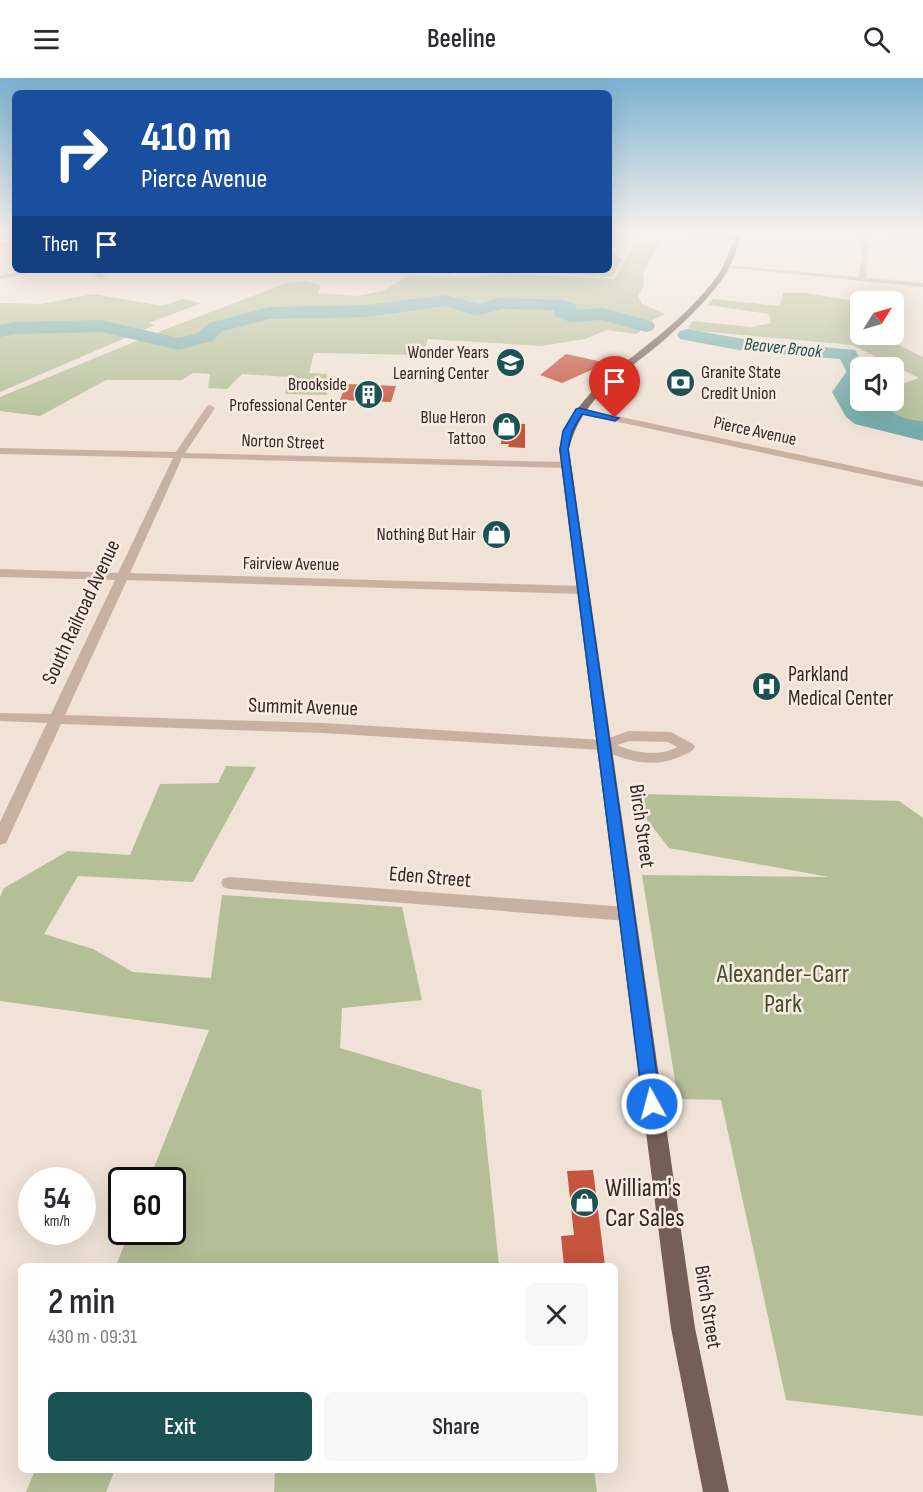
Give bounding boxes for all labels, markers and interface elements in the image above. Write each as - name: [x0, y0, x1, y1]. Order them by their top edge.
- icon: menu: [30, 23, 63, 56]
- text: Beeline: [427, 23, 496, 55]
- icon: search: [860, 23, 893, 56]
- text: 410 m: [141, 112, 231, 163]
- icon: right: [42, 114, 120, 192]
- text: Pierce Avenue: [141, 163, 267, 195]
- icon: arrive: [90, 228, 123, 261]
- text: Then: [42, 231, 78, 258]
- north arrow: [850, 291, 904, 345]
- map controls: [850, 291, 904, 411]
- water label: Beaver Brook: [743, 333, 824, 363]
- place label: Wonder Years Learning Center: [393, 342, 489, 384]
- school or university icon: Wonder Years Learning Center: [494, 346, 526, 378]
- pin: [589, 356, 640, 418]
- button: sound: [850, 357, 904, 411]
- place label: Granite State Credit Union: [701, 362, 781, 404]
- icon: arrive: [598, 365, 631, 398]
- bank icon: Granite State Credit Union: [664, 366, 696, 398]
- place label: Brookside Professional Center: [229, 374, 347, 416]
- building icon: Brookside Professional Center: [352, 378, 384, 410]
- place label: Blue Heron Tattoo: [421, 407, 486, 449]
- shop icon: Blue Heron Tattoo: [491, 411, 523, 443]
- street label: Pierce Avenue: [712, 412, 798, 450]
- street label: Norton Street: [241, 430, 326, 454]
- shop icon: Nothing But Hair: [481, 518, 513, 550]
- place label: Nothing But Hair: [377, 524, 476, 545]
- street label: South Railroad Avenue: [37, 536, 125, 688]
- street label: Fairview Avenue: [243, 553, 339, 575]
- place label: Parkland Medical Center: [788, 662, 893, 711]
- hospital icon: Parkland Medical Center: [751, 670, 783, 702]
- street label: Summit Avenue: [248, 693, 358, 721]
- street label: Birch Street: [624, 783, 660, 869]
- street label: Eden Street: [388, 861, 472, 893]
- park label: Alexander-Carr Park: [716, 959, 850, 1020]
- position arrow: [620, 1072, 684, 1136]
- speed limit sign: 60: [108, 1167, 186, 1245]
- place label: William's Car Sales: [605, 1173, 685, 1234]
- text: 54: [43, 1181, 71, 1217]
- shop icon: William's Car Sales: [568, 1187, 600, 1219]
- text: km/h: [44, 1212, 70, 1231]
- street label: Birch Street: [689, 1264, 727, 1350]
- text: 2 min: [48, 1281, 115, 1324]
- button: close: [525, 1283, 588, 1346]
- text: 430 m · 09:31: [48, 1325, 137, 1349]
- button: Exit: [48, 1392, 312, 1461]
- button: Share: [324, 1392, 588, 1461]

